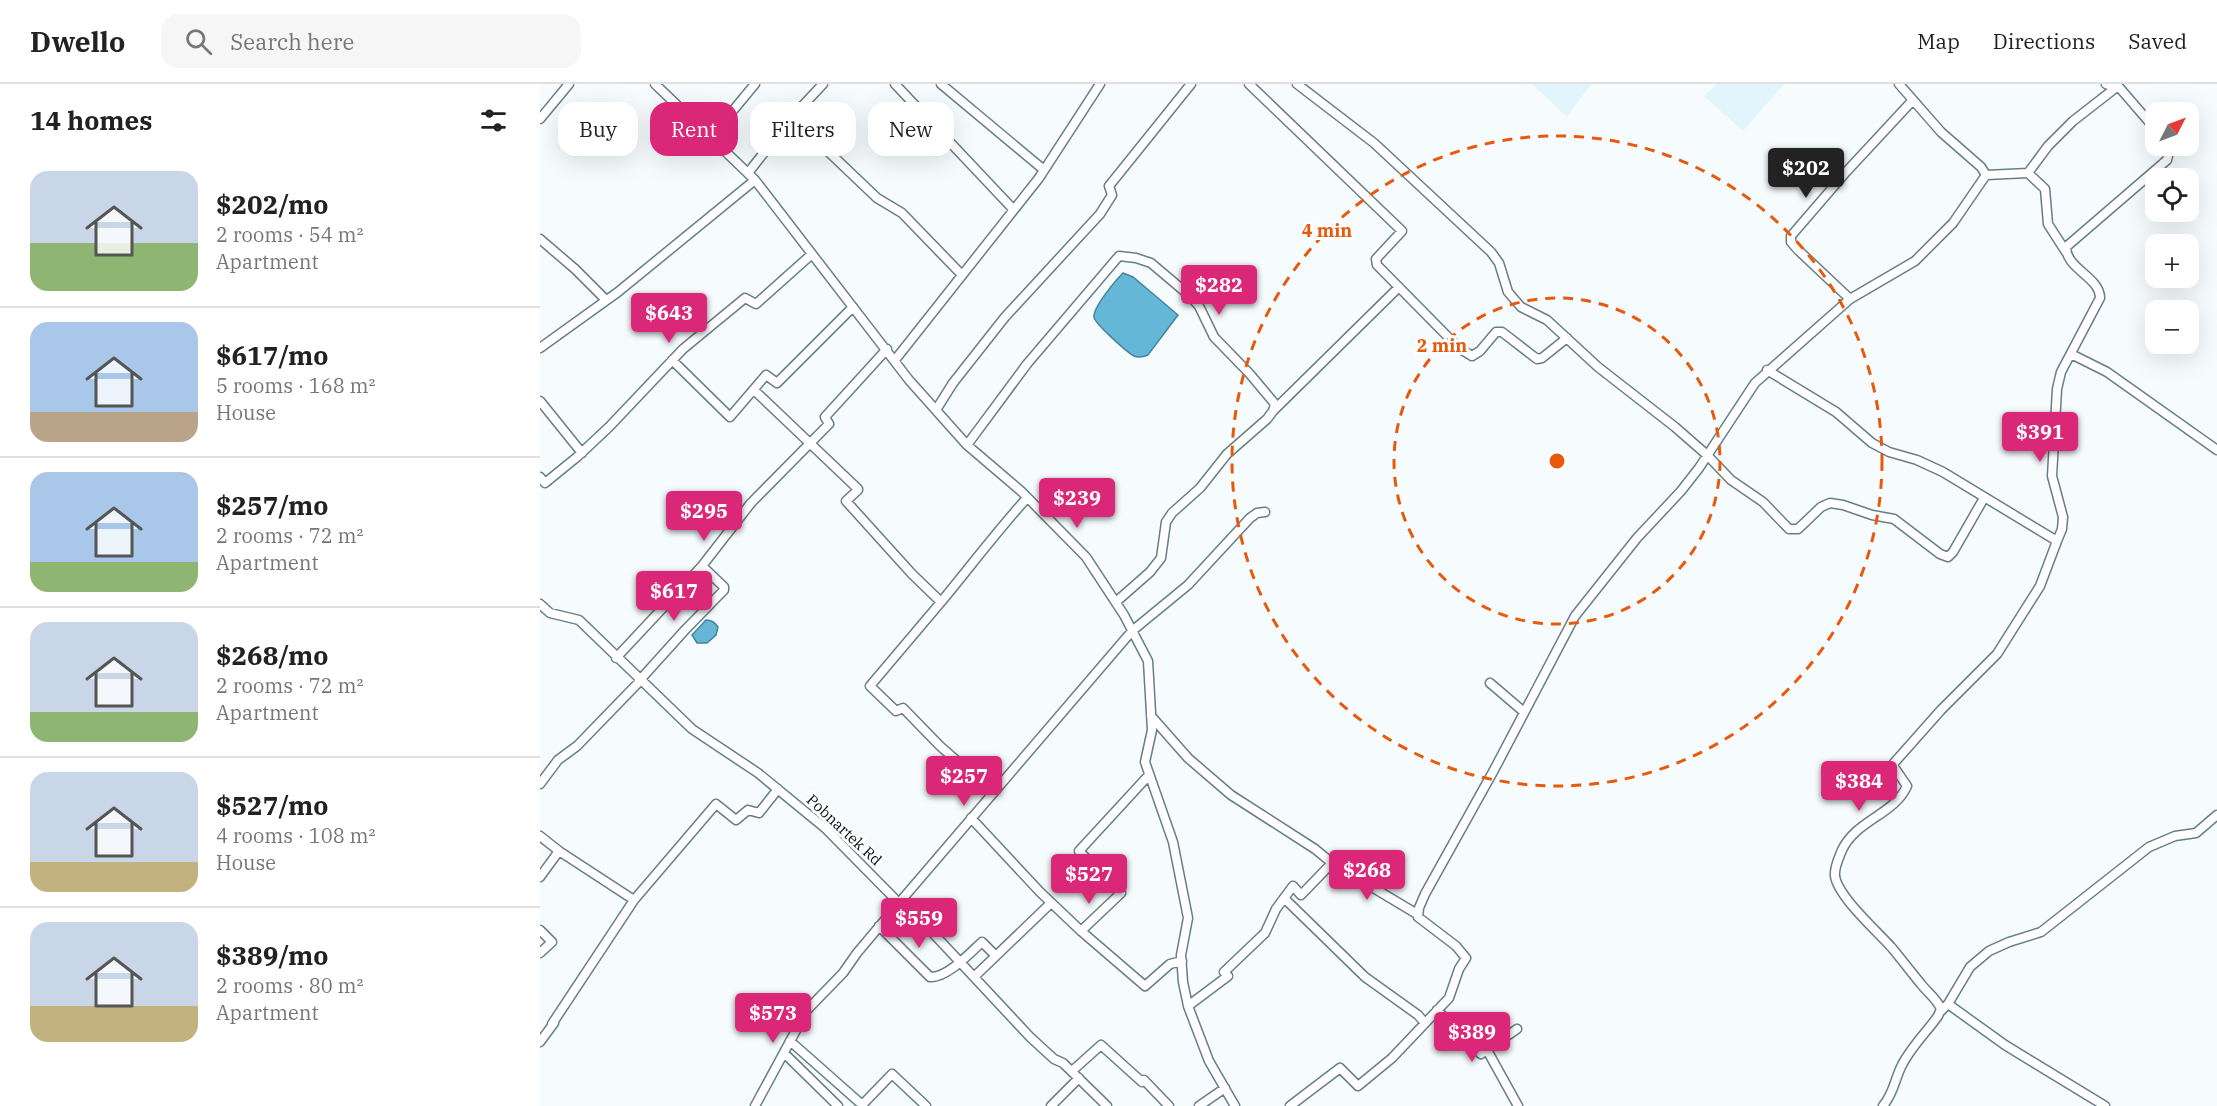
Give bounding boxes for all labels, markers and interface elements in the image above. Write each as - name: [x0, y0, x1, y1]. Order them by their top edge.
- search box: [161, 14, 581, 68]
- text: Dwello: [30, 23, 125, 60]
- icon: search: [182, 25, 215, 58]
- text: Search here: [230, 27, 354, 56]
- text: Map: [1917, 27, 1960, 55]
- text: Directions: [1993, 27, 2095, 55]
- text: Saved: [2128, 27, 2187, 55]
- chip: Buy: [558, 102, 638, 156]
- chip: Rent: [650, 102, 738, 156]
- chip: Filters: [750, 102, 856, 156]
- chip: New: [868, 102, 954, 156]
- north arrow: [2145, 102, 2199, 156]
- map controls: [2145, 102, 2199, 354]
- text: 14 homes: [30, 103, 152, 137]
- icon: filters: [477, 104, 510, 137]
- pin: $202: [1770, 148, 1842, 199]
- text: $202: [1782, 154, 1830, 181]
- button: locate: [2145, 168, 2199, 222]
- text: $202/mo: [216, 187, 328, 221]
- icon: home: [78, 195, 150, 267]
- text: 4 min: [1302, 219, 1352, 242]
- text: 2 rooms · 54 m²: [216, 221, 363, 248]
- button: +: [2145, 234, 2199, 288]
- text: Apartment: [216, 248, 319, 275]
- pin: $282: [1183, 265, 1255, 316]
- text: $282: [1195, 271, 1243, 298]
- pin: $643: [633, 293, 705, 344]
- text: $643: [645, 299, 693, 326]
- button: −: [2145, 300, 2199, 354]
- text: 2 min: [1417, 334, 1467, 357]
- text: $617/mo: [216, 338, 328, 372]
- icon: home: [78, 346, 150, 418]
- text: 5 rooms · 168 m²: [216, 372, 375, 399]
- text: House: [216, 399, 276, 426]
- pin: $391: [2004, 412, 2076, 463]
- text: $391: [2016, 418, 2064, 445]
- centre of rings: [1547, 451, 1567, 471]
- pin: $239: [1041, 478, 1113, 529]
- text: $239: [1053, 484, 1101, 511]
- text: $257/mo: [216, 488, 328, 522]
- pin: $295: [668, 491, 740, 542]
- icon: home: [78, 496, 150, 568]
- text: $295: [680, 497, 728, 524]
- text: 2 rooms · 72 m²: [216, 522, 363, 549]
- text: Apartment: [216, 549, 319, 576]
- pin: $617: [638, 571, 710, 622]
- text: $617: [650, 577, 698, 604]
- text: $268/mo: [216, 638, 328, 672]
- icon: home: [78, 646, 150, 718]
- text: 2 rooms · 72 m²: [216, 672, 363, 699]
- text: Apartment: [216, 699, 319, 726]
- pin: $257: [928, 756, 1000, 807]
- pin: $384: [1823, 761, 1895, 812]
- text: $257: [940, 762, 988, 789]
- text: $384: [1835, 767, 1883, 794]
- text: $527/mo: [216, 788, 328, 822]
- street label: Pobnartek Rd: [803, 790, 886, 869]
- icon: home: [78, 796, 150, 868]
- text: 4 rooms · 108 m²: [216, 822, 375, 849]
- text: House: [216, 849, 276, 876]
- pin: $268: [1331, 850, 1403, 901]
- pin: $527: [1053, 854, 1125, 905]
- text: $268: [1343, 856, 1391, 883]
- text: $527: [1065, 860, 1113, 887]
- pin: $559: [883, 898, 955, 949]
- text: $559: [895, 904, 943, 931]
- text: $389/mo: [216, 938, 328, 972]
- icon: home: [78, 946, 150, 1018]
- text: 2 rooms · 80 m²: [216, 972, 363, 999]
- pin: $573: [737, 993, 809, 1044]
- text: Apartment: [216, 999, 319, 1026]
- text: $573: [749, 999, 797, 1026]
- pin: $389: [1436, 1012, 1508, 1063]
- text: $389: [1448, 1018, 1496, 1045]

